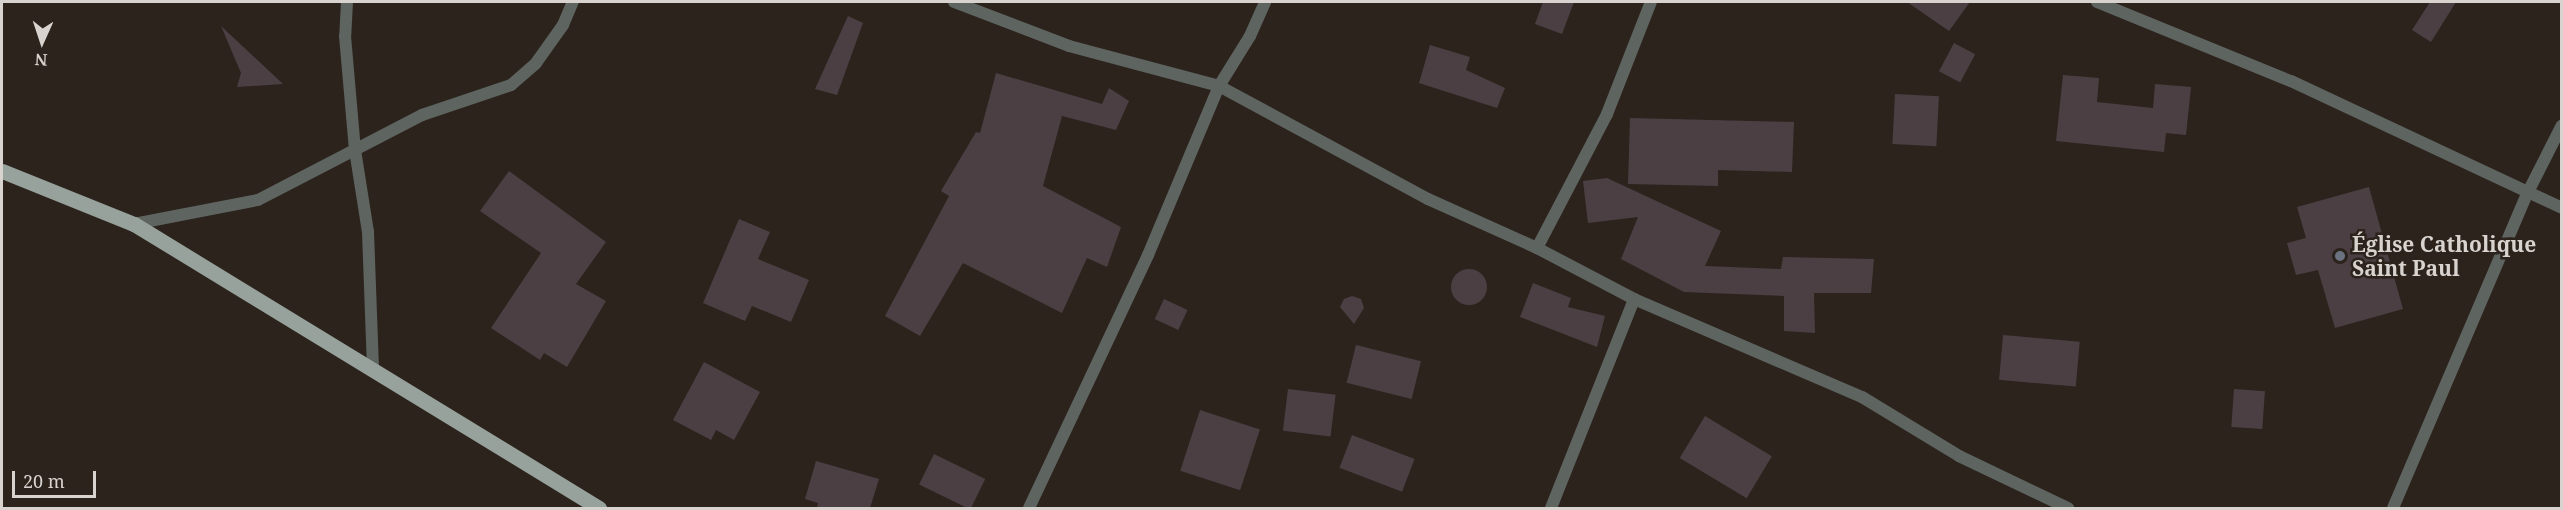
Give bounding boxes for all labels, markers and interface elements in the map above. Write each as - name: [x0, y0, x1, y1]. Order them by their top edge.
- north arrow: [12, 12, 72, 72]
- text: N: [34, 49, 48, 71]
- place label: Église Catholique Saint Paul: [2352, 231, 2536, 281]
- marker: Église Catholique Saint Paul: [2333, 249, 2347, 263]
- scale bar: [15, 459, 99, 497]
- text: 20 m: [23, 469, 65, 493]

